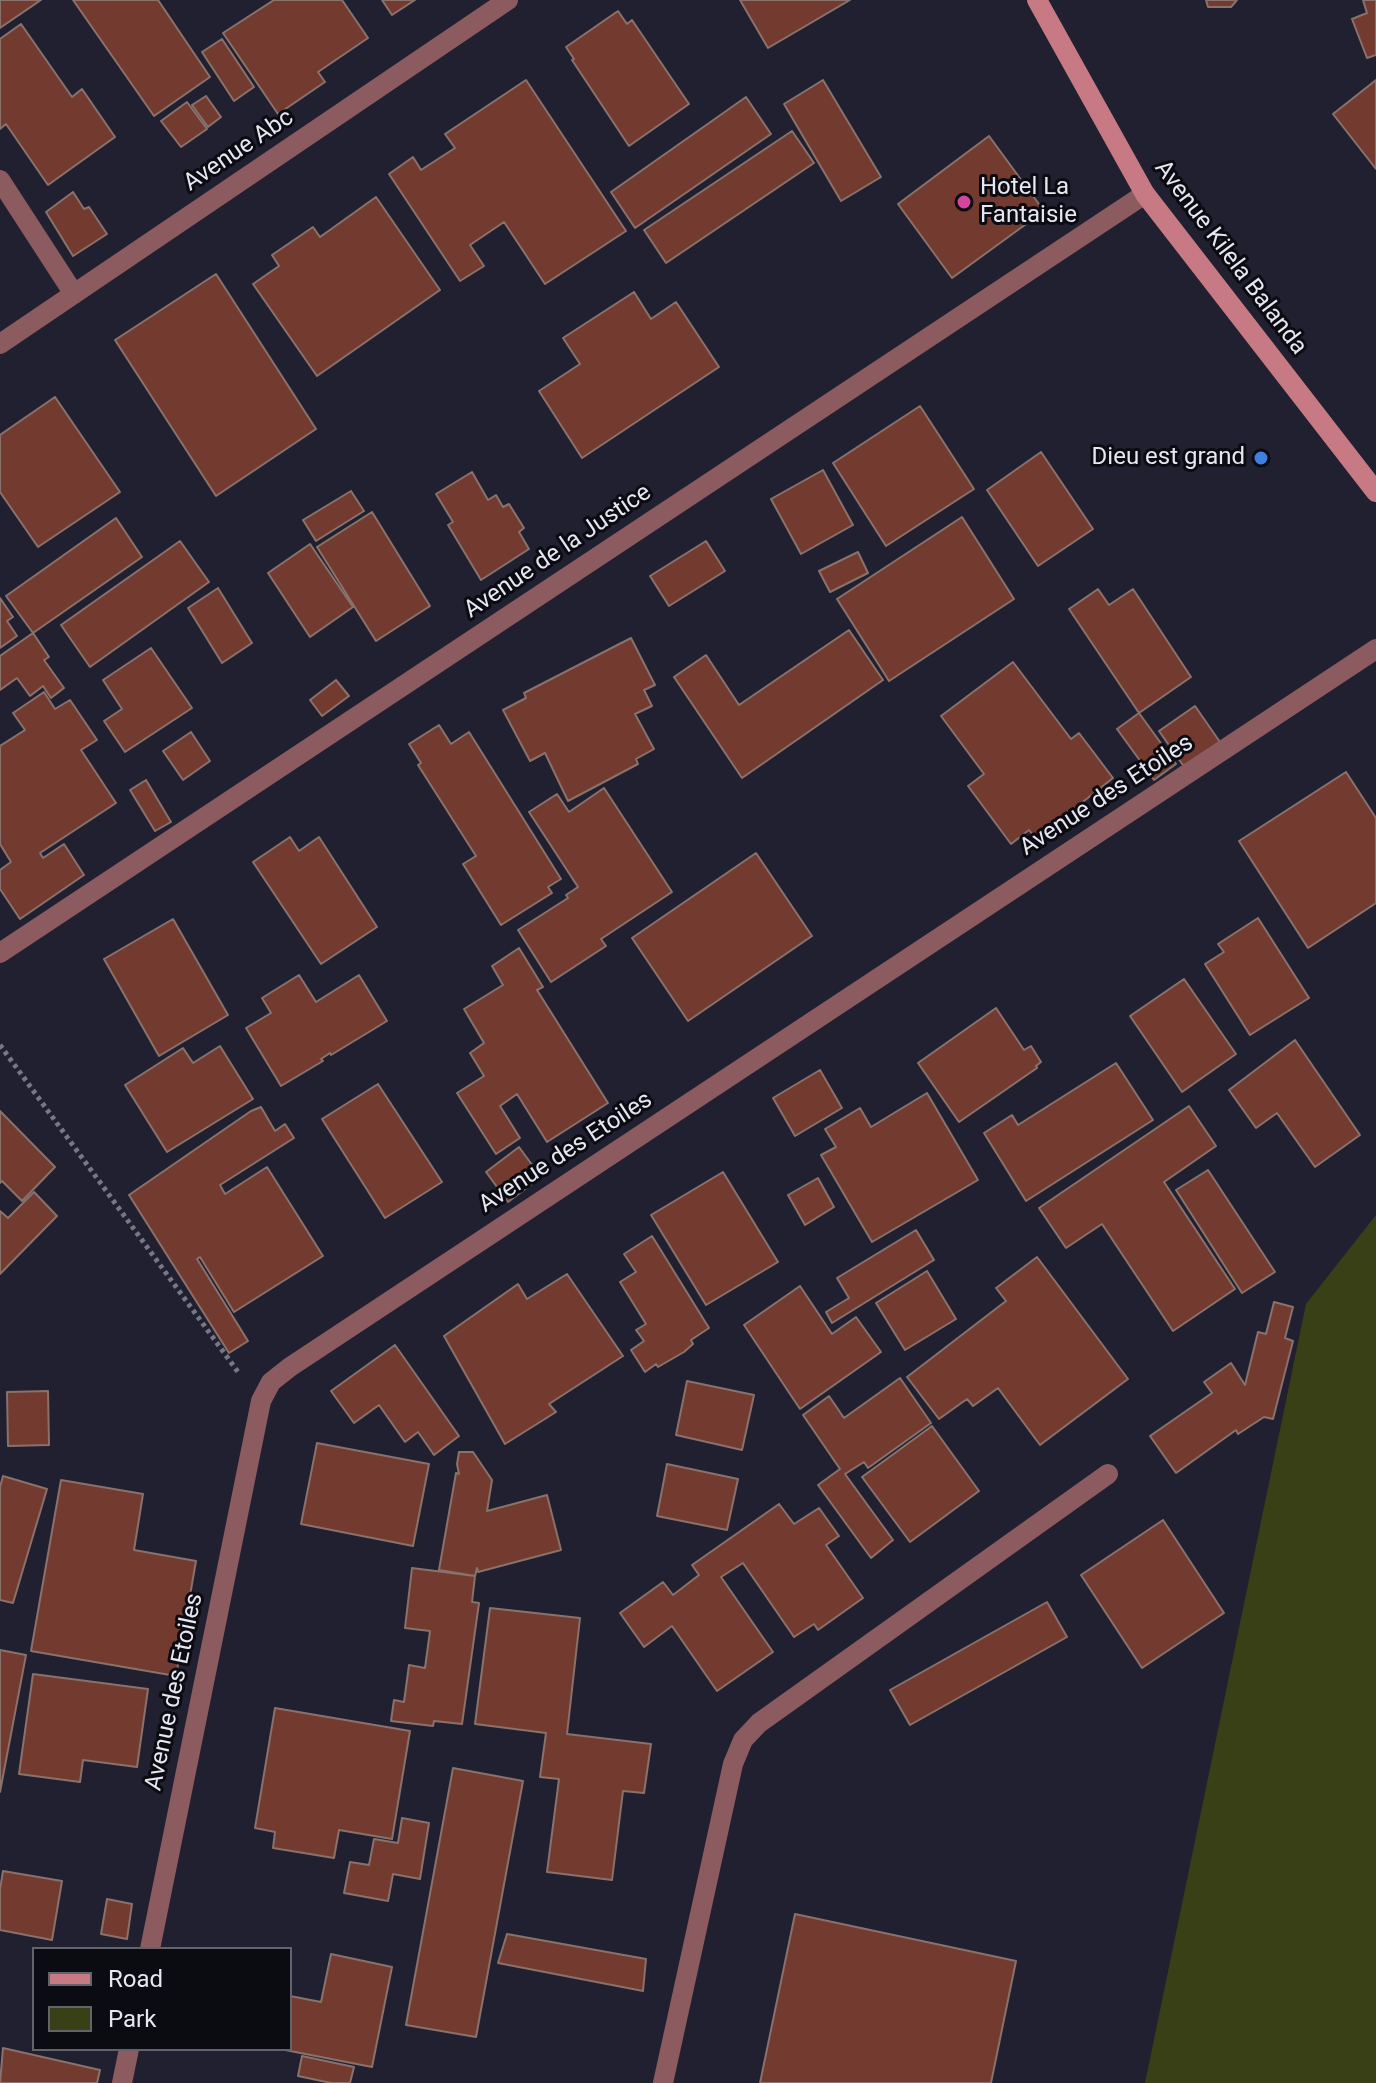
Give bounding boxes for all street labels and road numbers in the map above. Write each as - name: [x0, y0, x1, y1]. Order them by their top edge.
- street label: Avenue Abc: [179, 104, 299, 198]
- street label: Avenue Kilela Balanda: [1148, 155, 1312, 361]
- street label: Avenue de la Justice: [459, 479, 657, 625]
- street label: Avenue des Etoiles: [1015, 729, 1199, 863]
- street label: Avenue des Etoiles: [474, 1086, 658, 1220]
- street label: Avenue des Etoiles: [140, 1591, 210, 1793]

